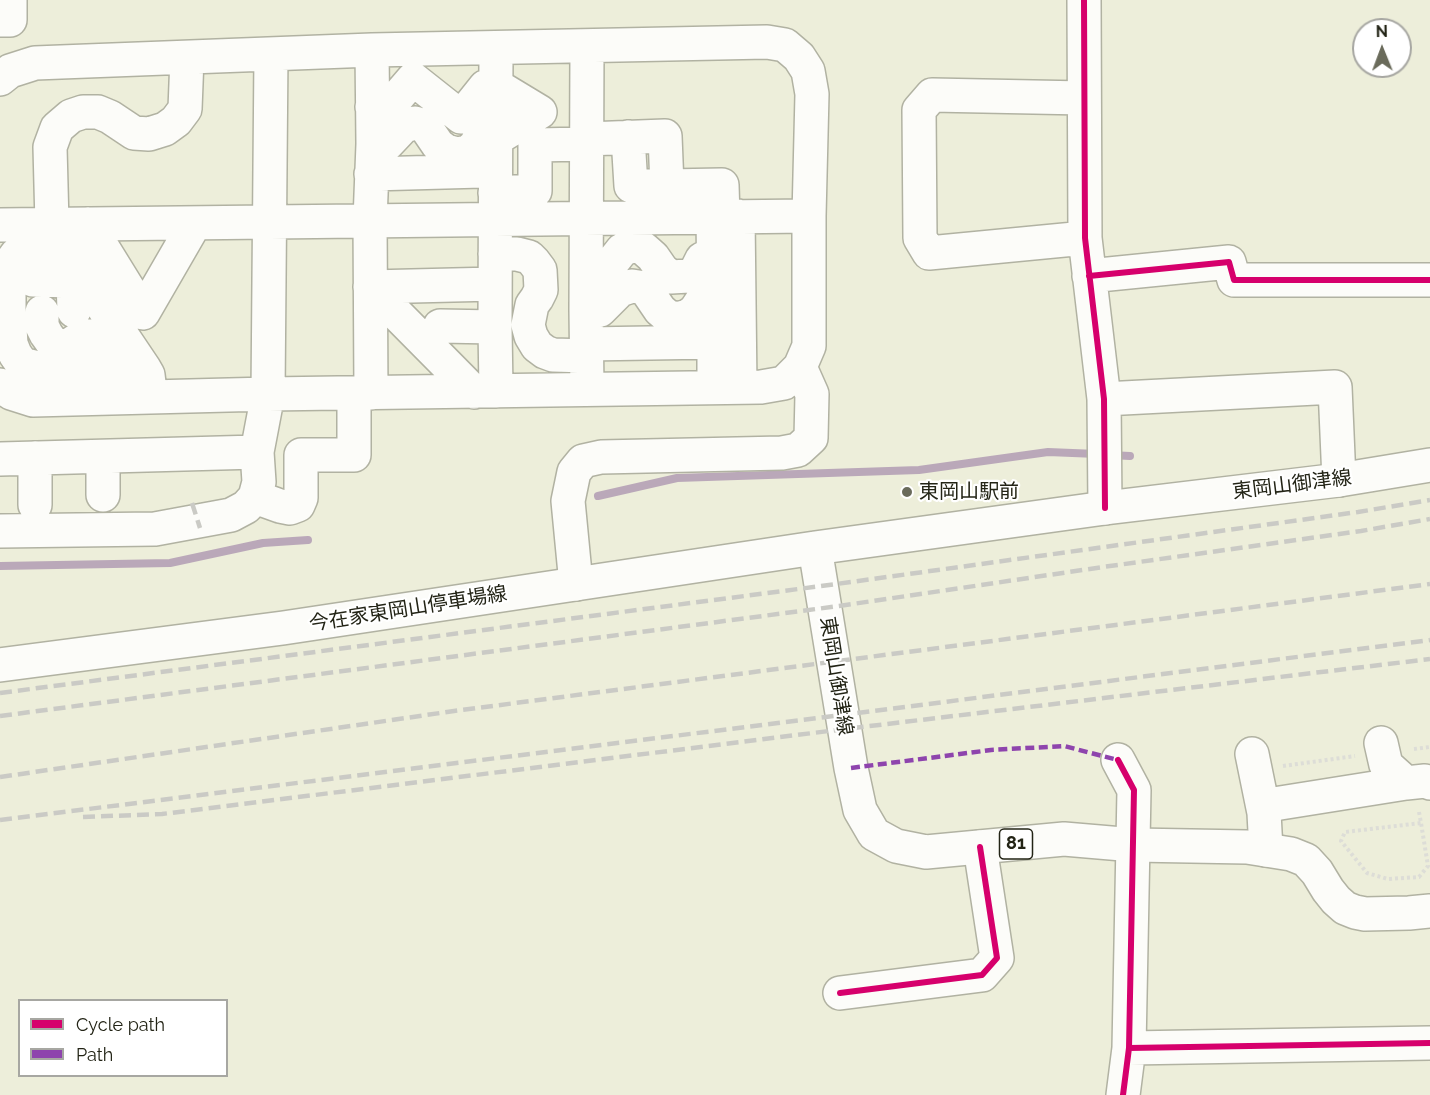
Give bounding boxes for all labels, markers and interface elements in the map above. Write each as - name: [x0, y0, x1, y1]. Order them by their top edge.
- north arrow: [1352, 18, 1412, 78]
- text: N: [1375, 22, 1388, 41]
- street label: 東岡山御津線: [1231, 466, 1353, 504]
- place label: 東岡山駅前: [919, 480, 1019, 504]
- marker: 東岡山駅前: [900, 485, 914, 499]
- street label: 今在家東岡山停車場線: [307, 582, 509, 636]
- street label: 東岡山御津線: [815, 615, 857, 737]
- road number: 81: [1000, 829, 1032, 859]
- legend: [18, 999, 228, 1077]
- text: Cycle path: [76, 1014, 165, 1035]
- text: Path: [76, 1044, 113, 1065]

